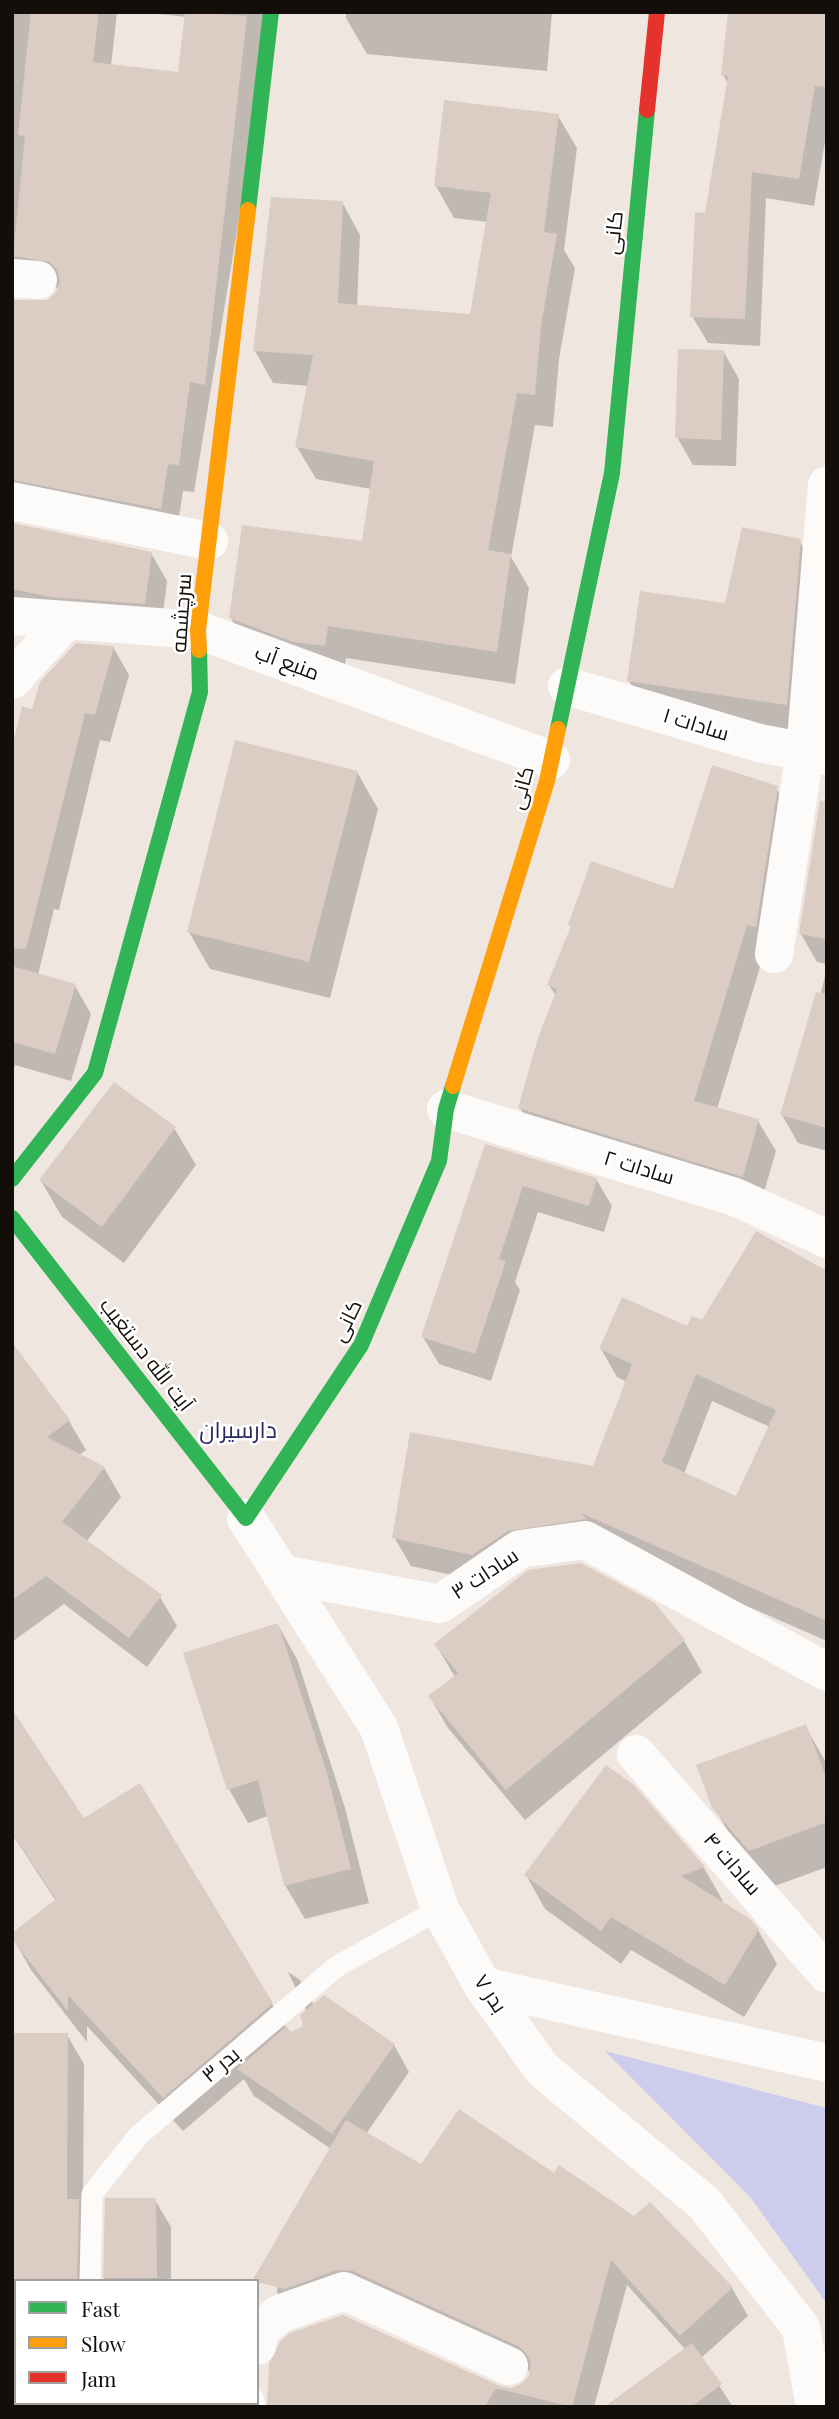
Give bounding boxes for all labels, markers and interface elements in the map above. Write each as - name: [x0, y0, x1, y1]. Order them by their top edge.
- street label: کانی: [599, 210, 629, 256]
- street label: سرچشمه: [167, 573, 197, 653]
- street label: منبع آب: [251, 640, 323, 686]
- street label: سادات ۱: [660, 703, 732, 747]
- street label: کانی: [504, 764, 540, 812]
- street label: سادات ۲: [601, 1145, 677, 1191]
- street label: آیت الله دستغیب: [94, 1293, 198, 1417]
- street label: کانی: [326, 1296, 368, 1346]
- district label: دارسیران: [199, 1417, 277, 1445]
- street label: سادات ۳: [447, 1543, 523, 1605]
- street label: سادات ۴: [698, 1827, 766, 1901]
- street label: بدر ۷: [468, 1970, 512, 2018]
- street label: بدر ۳: [197, 2042, 245, 2088]
- legend: [14, 2279, 259, 2405]
- text: Fast: [81, 2294, 120, 2322]
- text: Slow: [81, 2329, 126, 2357]
- text: Jam: [81, 2364, 117, 2392]

